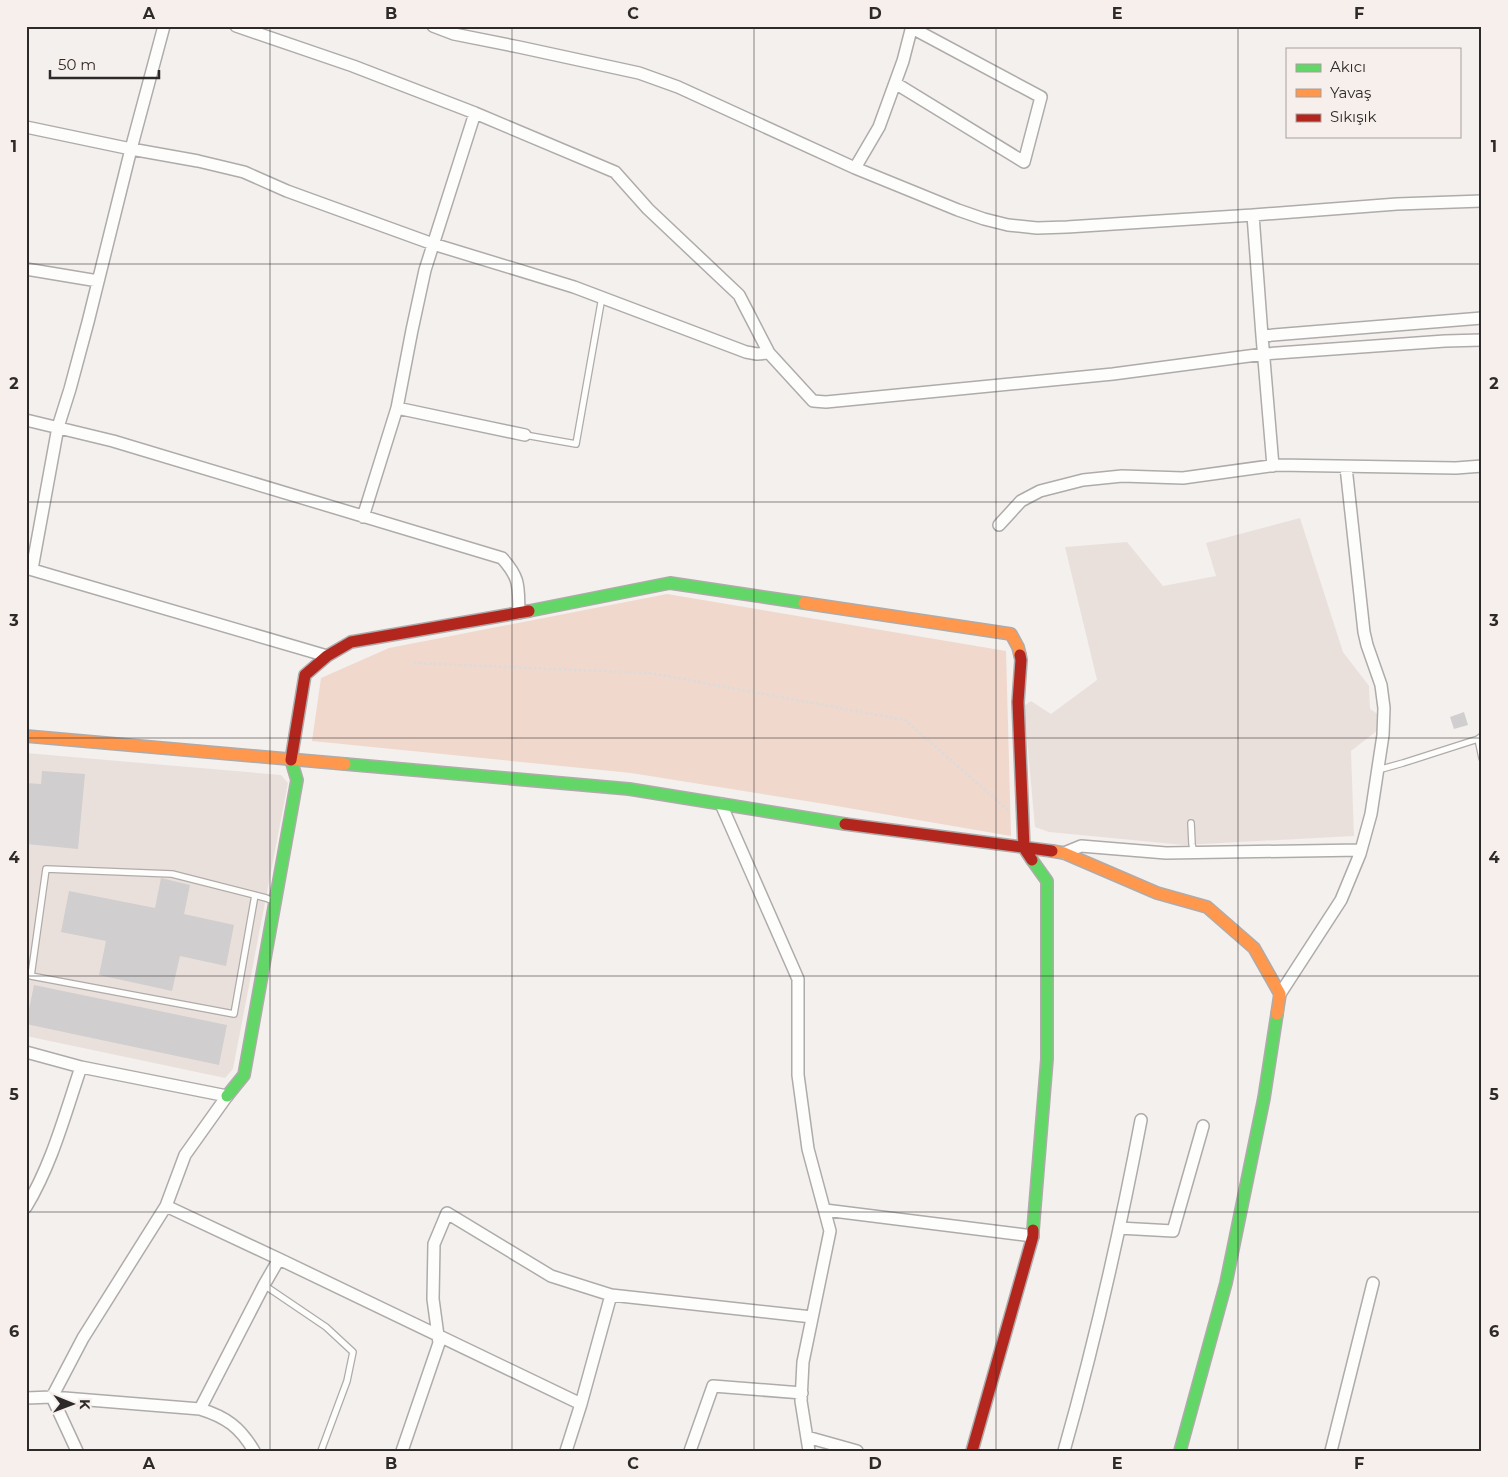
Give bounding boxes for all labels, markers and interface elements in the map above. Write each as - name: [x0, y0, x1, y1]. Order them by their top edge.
- text: A: [142, 4, 156, 23]
- text: B: [385, 4, 397, 23]
- text: C: [627, 4, 639, 23]
- text: D: [868, 4, 882, 23]
- text: E: [1112, 4, 1122, 23]
- text: F: [1354, 4, 1364, 23]
- scale bar: [50, 48, 159, 80]
- legend: [1286, 48, 1460, 138]
- text: 50 m: [58, 55, 96, 74]
- text: Akıcı: [1330, 57, 1366, 76]
- text: Yavaş: [1330, 83, 1371, 102]
- text: Sıkışık: [1330, 107, 1377, 126]
- text: 1: [11, 137, 17, 156]
- text: 1: [1491, 137, 1497, 156]
- text: 2: [9, 374, 19, 393]
- text: 2: [1489, 374, 1499, 393]
- text: 3: [8, 611, 19, 630]
- text: 3: [1488, 611, 1499, 630]
- text: 4: [8, 848, 20, 867]
- text: 4: [1488, 848, 1500, 867]
- text: 5: [9, 1085, 19, 1104]
- text: 5: [1489, 1085, 1499, 1104]
- text: 6: [9, 1322, 19, 1341]
- text: 6: [1489, 1322, 1499, 1341]
- north arrow: [48, 1380, 98, 1430]
- text: K: [76, 1399, 94, 1410]
- text: A: [142, 1454, 156, 1473]
- text: B: [385, 1454, 397, 1473]
- text: C: [627, 1454, 639, 1473]
- text: D: [868, 1454, 882, 1473]
- text: E: [1112, 1454, 1122, 1473]
- text: F: [1354, 1454, 1364, 1473]

